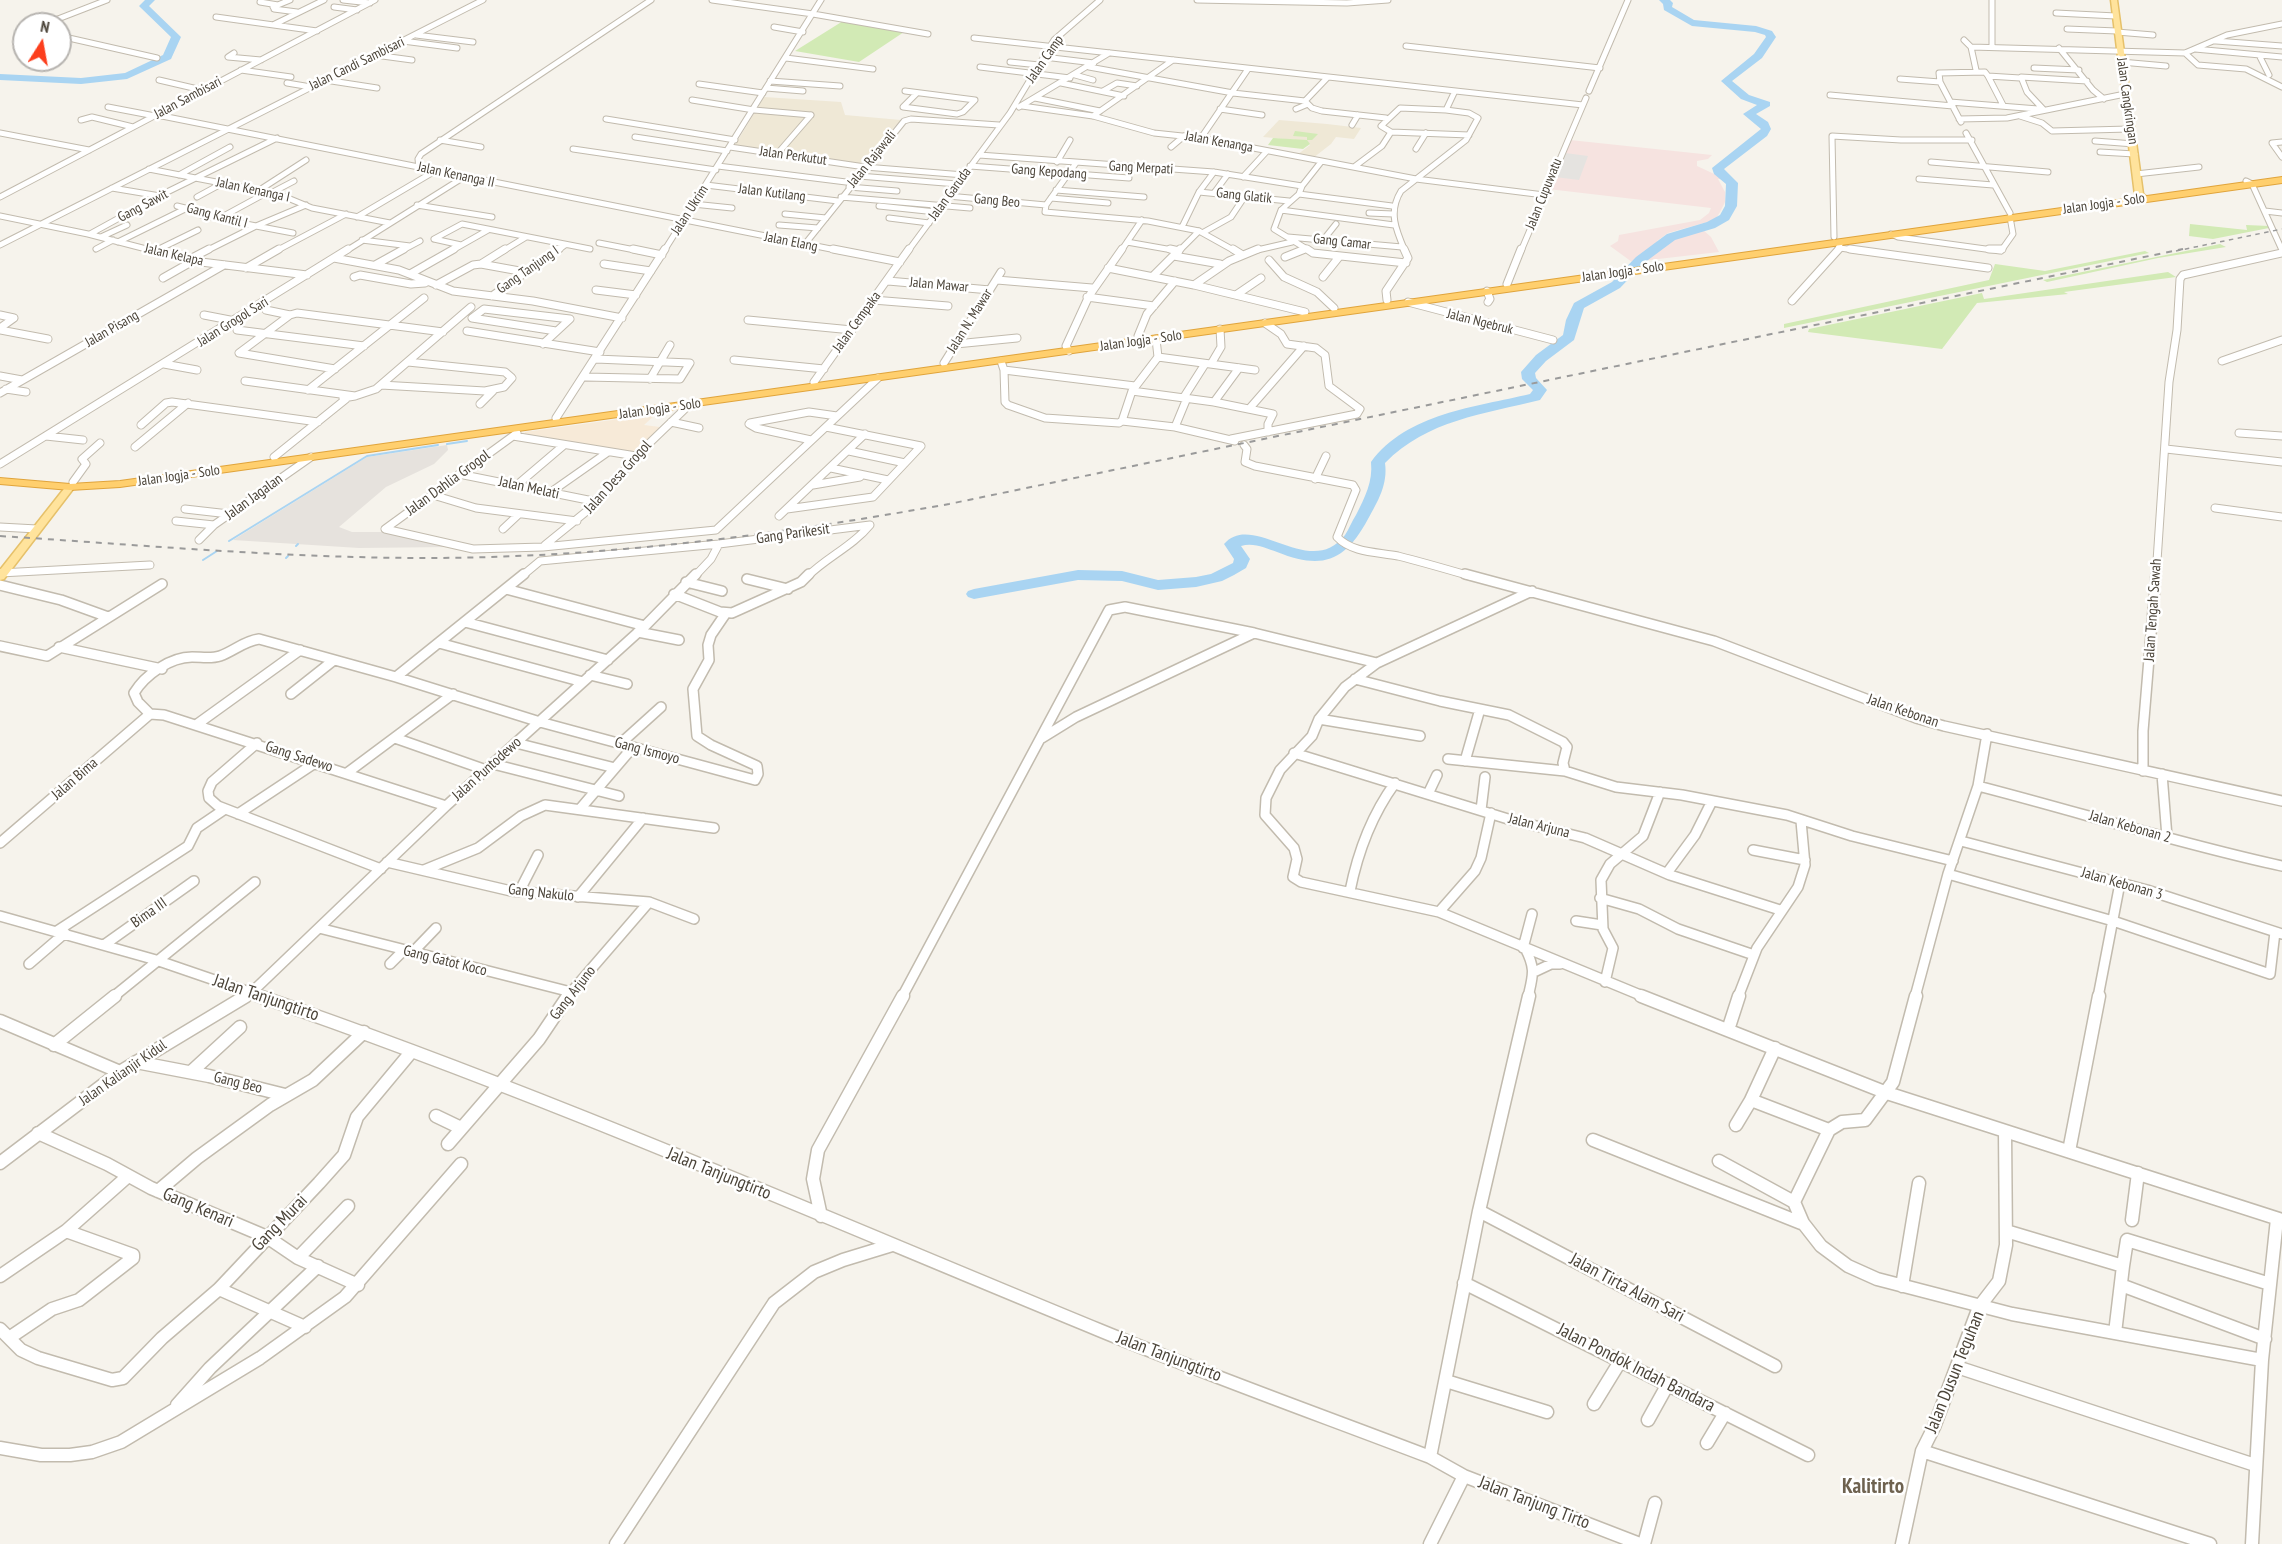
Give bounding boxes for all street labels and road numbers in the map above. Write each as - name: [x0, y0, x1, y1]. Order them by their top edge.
- street label: Jalan Camp: [1023, 32, 1067, 86]
- street label: Jalan Candi Sambisari: [307, 34, 407, 94]
- street label: Jalan Cangkringan: [2113, 57, 2141, 145]
- street label: Jalan Sambisari: [151, 73, 225, 123]
- street label: Jalan Rajawali: [844, 127, 900, 191]
- street label: Jalan Kenanga: [1184, 128, 1254, 156]
- street label: Jalan Perkutut: [758, 143, 828, 169]
- street label: Jalan Cupuwatu: [1522, 156, 1566, 232]
- street label: Gang Merpati: [1108, 158, 1174, 178]
- street label: Jalan Kenanga II: [416, 159, 496, 191]
- street label: Gang Kepodang: [1011, 161, 1087, 183]
- street label: Jalan Garuda: [925, 164, 975, 224]
- street label: Jalan Kenanga I: [215, 174, 291, 206]
- street label: Jalan Kutilang: [737, 181, 807, 205]
- street label: Jalan Ukrim: [668, 182, 712, 238]
- street label: Gang Glatik: [1215, 185, 1273, 207]
- street label: Gang Sawit: [115, 186, 171, 226]
- street label: Jalan Jogja - Solo: [2062, 190, 2146, 218]
- street label: Gang Beo: [973, 191, 1021, 211]
- street label: Gang Kantil I: [185, 200, 249, 232]
- street label: Jalan Elang: [763, 229, 819, 255]
- street label: Gang Camar: [1312, 231, 1372, 253]
- street label: Jalan Kelapa: [143, 240, 205, 270]
- street label: Gang Tanjung I: [494, 242, 562, 298]
- street label: Jalan Jogja - Solo: [1581, 258, 1665, 286]
- street label: Jalan Mawar: [909, 274, 969, 296]
- street label: Jalan N. Mawar: [944, 286, 996, 356]
- street label: Jalan Cempaka: [829, 289, 885, 355]
- street label: Jalan Grogol Sari: [194, 294, 272, 350]
- street label: Jalan Ngebruk: [1445, 306, 1515, 338]
- street label: Jalan Pisang: [82, 307, 142, 351]
- street label: Jalan Jogja - Solo: [1099, 327, 1183, 355]
- street label: Jalan Jogja - Solo: [618, 395, 702, 423]
- street label: Jalan Desa Grogol: [581, 437, 655, 517]
- street label: Jalan Dahlia Grogol: [402, 446, 494, 520]
- street label: Jalan Jogja - Solo: [137, 462, 221, 490]
- street label: Jalan Jagalan: [222, 470, 286, 524]
- street label: Jalan Melati: [497, 473, 561, 503]
- street label: Gang Parikesit: [755, 520, 831, 548]
- street label: Jalan Tengah Sawah: [2140, 558, 2166, 662]
- street label: Jalan Kebonan: [1865, 690, 1941, 732]
- street label: Jalan Puntodewo: [449, 733, 525, 805]
- street label: Gang Ismoyo: [613, 734, 681, 768]
- street label: Gang Sadewo: [263, 738, 335, 776]
- street label: Jalan Bima: [48, 754, 102, 804]
- street label: Jalan Kebonan 2: [2087, 807, 2173, 847]
- street label: Jalan Arjuna: [1507, 810, 1571, 842]
- street label: Jalan Kebonan 3: [2079, 864, 2165, 904]
- street label: Gang Nakulo: [507, 881, 575, 905]
- street label: Bima III: [128, 894, 170, 932]
- street label: Gang Gatot Koco: [401, 942, 489, 980]
- street label: Gang Arjuno: [546, 962, 600, 1024]
- street label: Jalan Tanjungtirto: [210, 970, 322, 1026]
- street label: Jalan Kalianjir Kidul: [76, 1036, 170, 1110]
- street label: Gang Beo: [212, 1068, 264, 1098]
- street label: Jalan Tanjungtirto: [664, 1143, 774, 1205]
- street label: Gang Kenari: [159, 1183, 237, 1233]
- street label: Gang Murai: [248, 1190, 312, 1256]
- street label: Jalan Tirta Alam Sari: [1566, 1249, 1688, 1327]
- street label: Jalan Dusun Teguhan: [1921, 1308, 1989, 1436]
- street label: Jalan Pondok Indah Bandara: [1554, 1319, 1718, 1417]
- street label: Jalan Tanjungtirto: [1114, 1327, 1224, 1387]
- street label: Jalan Tanjung Tirto: [1475, 1472, 1593, 1534]

